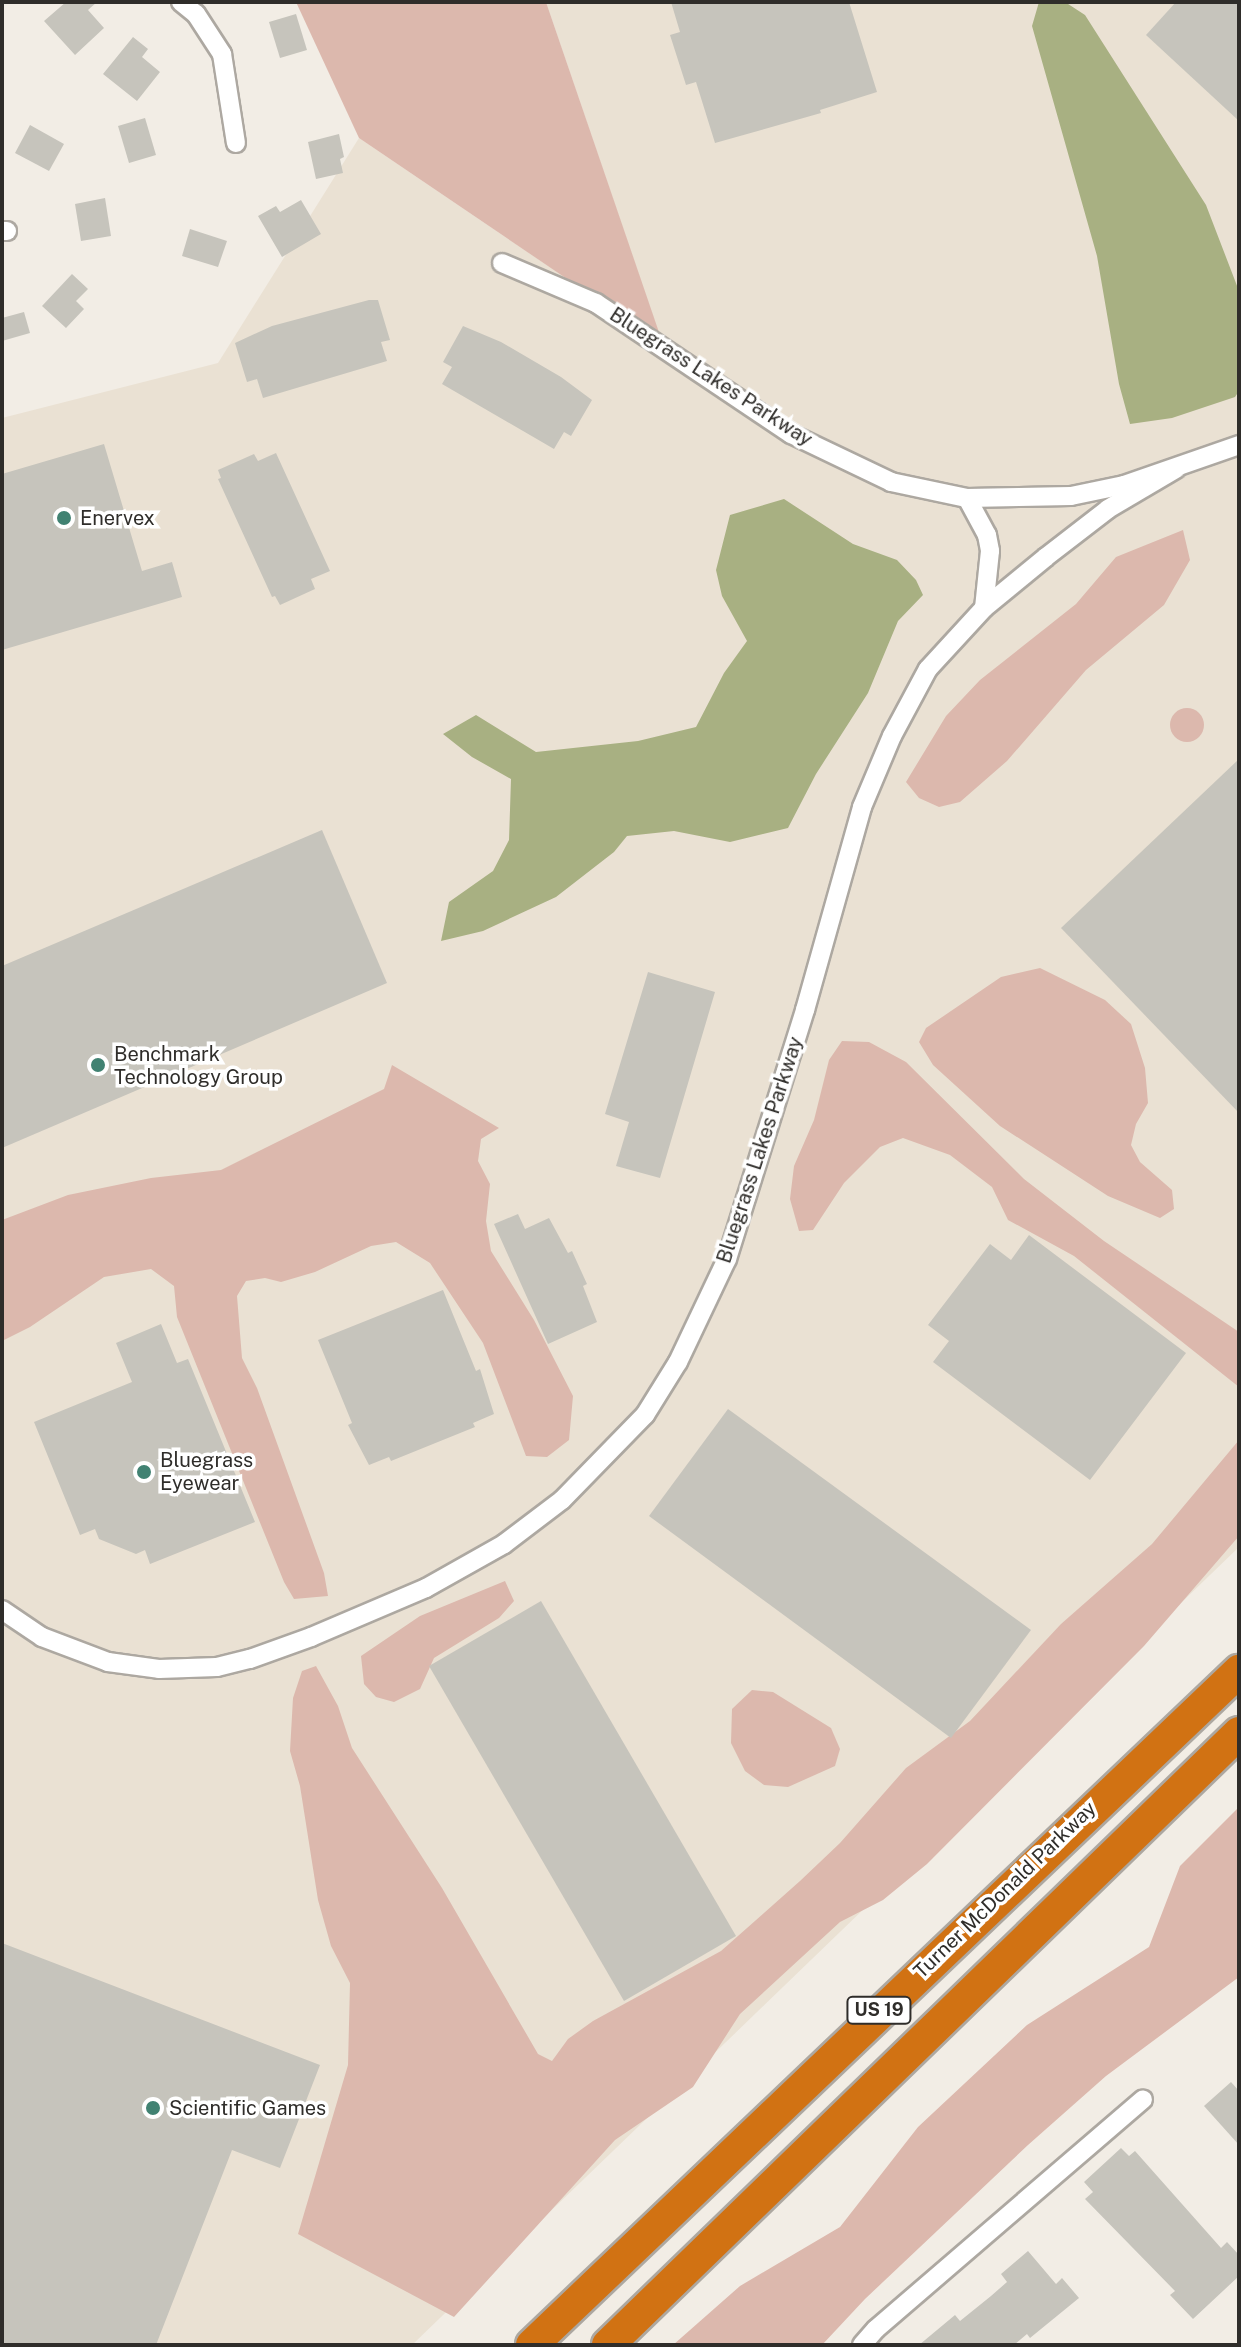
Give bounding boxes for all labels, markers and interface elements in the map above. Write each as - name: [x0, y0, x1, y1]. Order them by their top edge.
- street label: Bluegrass Lakes Parkway: [605, 302, 817, 452]
- place label: Enervex: [80, 506, 155, 530]
- marker: Enervex: [55, 509, 73, 527]
- street label: Bluegrass Lakes Parkway: [712, 1034, 808, 1266]
- place label: Benchmark Technology Group: [114, 1042, 283, 1089]
- marker: Benchmark Technology Group: [89, 1056, 107, 1074]
- place label: Bluegrass Eyewear: [160, 1448, 253, 1495]
- marker: Bluegrass Eyewear: [135, 1463, 153, 1481]
- street label: Turner McDonald Parkway: [909, 1797, 1101, 1983]
- road number: US 19: [845, 1996, 913, 2024]
- place label: Scientific Games: [169, 2096, 326, 2120]
- marker: Scientific Games: [144, 2099, 162, 2117]

